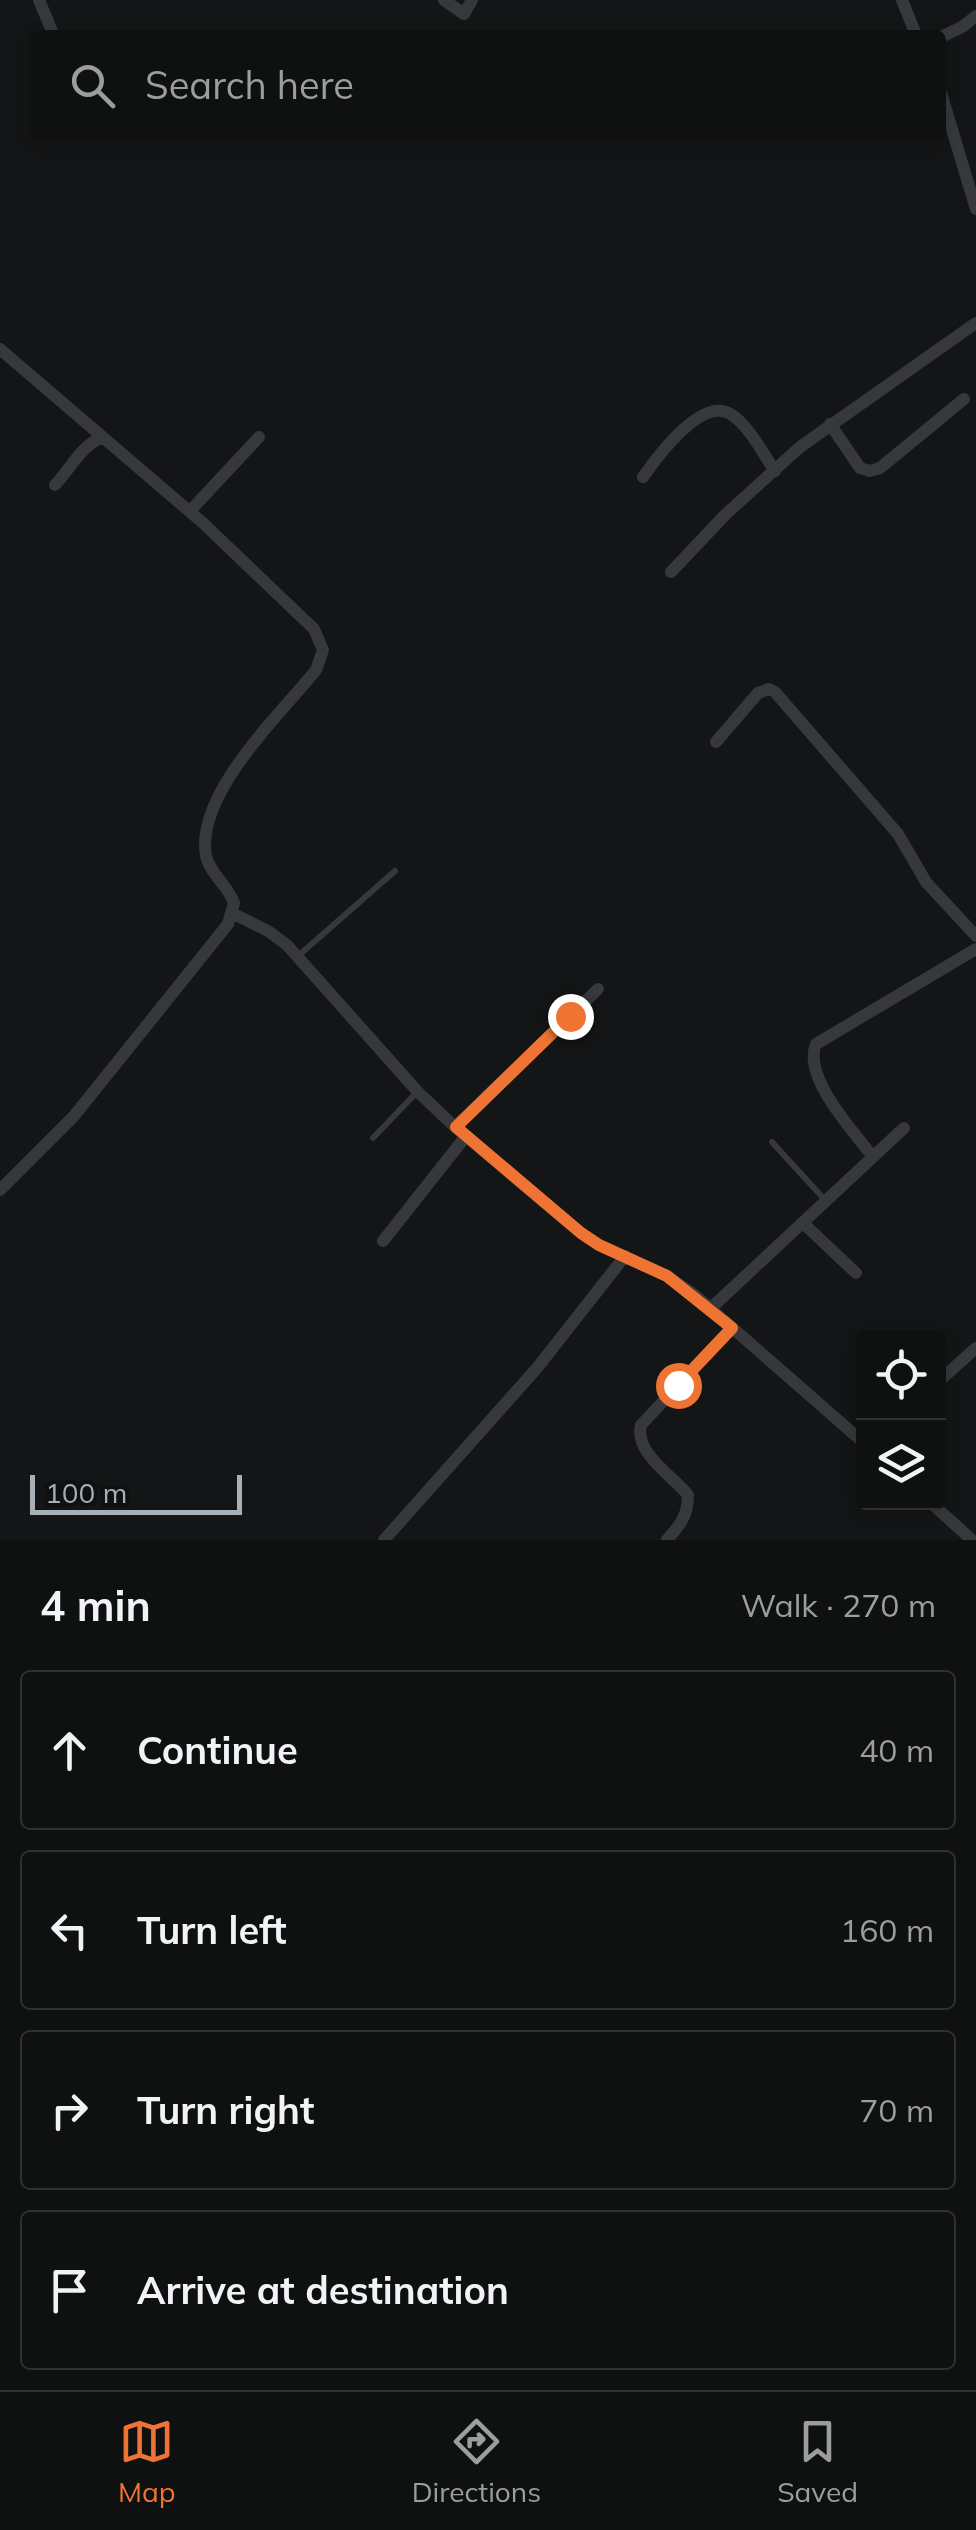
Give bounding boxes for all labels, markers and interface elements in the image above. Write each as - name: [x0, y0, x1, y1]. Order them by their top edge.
- search box: [30, 30, 946, 140]
- icon: search: [65, 58, 120, 113]
- text: Search here: [145, 61, 354, 109]
- route end: [548, 994, 594, 1040]
- map controls: [856, 1330, 946, 1510]
- button: locate: [856, 1330, 946, 1420]
- route start: [656, 1363, 702, 1409]
- button: layers: [856, 1420, 946, 1510]
- scale bar: [30, 1470, 242, 1514]
- text: 100 m: [45, 1475, 127, 1510]
- text: 4 min: [40, 1579, 151, 1632]
- text: Walk · 270 m: [741, 1585, 936, 1625]
- icon: ahead: [42, 1723, 97, 1778]
- text: Continue: [137, 1726, 298, 1774]
- text: 40 m: [859, 1730, 934, 1770]
- icon: left: [42, 1903, 97, 1958]
- text: Turn left: [137, 1906, 287, 1954]
- text: 160 m: [840, 1910, 934, 1950]
- icon: right: [42, 2083, 97, 2138]
- text: Turn right: [137, 2086, 314, 2134]
- text: 70 m: [859, 2090, 934, 2130]
- icon: arrive: [42, 2263, 97, 2318]
- text: Arrive at destination: [137, 2266, 509, 2314]
- tab: Map: [118, 2414, 176, 2509]
- tab: Directions: [412, 2414, 541, 2509]
- tab: Saved: [777, 2414, 858, 2509]

